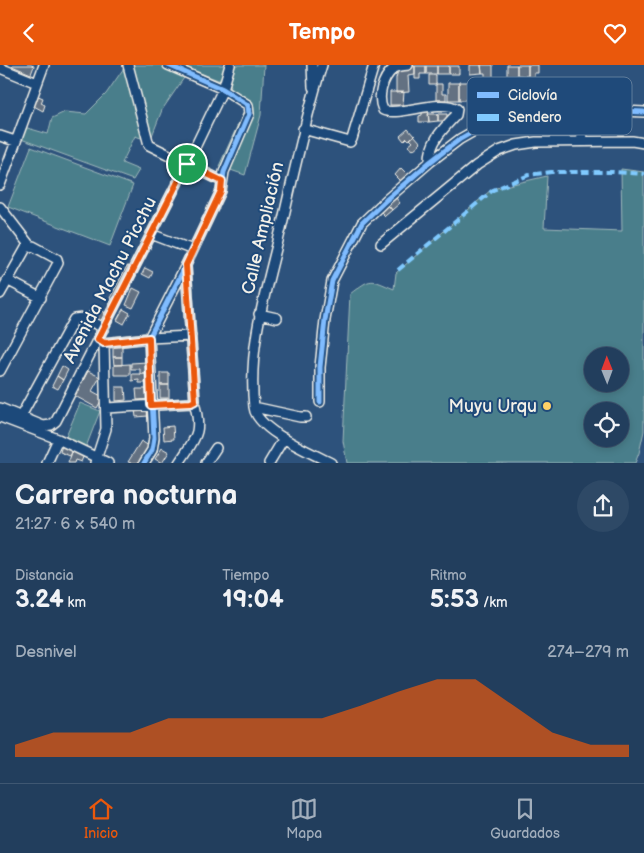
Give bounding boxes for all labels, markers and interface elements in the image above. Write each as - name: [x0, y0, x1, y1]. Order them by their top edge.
- icon: back: [15, 19, 43, 47]
- text: Tempo: [289, 19, 355, 46]
- icon: heart: [601, 19, 629, 47]
- legend: [467, 77, 632, 135]
- text: Ciclovía: [508, 87, 558, 104]
- text: Sendero: [508, 109, 562, 126]
- pin: [166, 143, 208, 185]
- icon: arrive: [173, 150, 201, 178]
- street label: Calle Ampliación: [238, 160, 288, 296]
- street label: Avenida Machu Picchu: [59, 193, 161, 367]
- north arrow: [584, 347, 629, 393]
- map controls: [584, 347, 629, 447]
- place label: Muyu Urqu: [449, 396, 537, 417]
- marker: Muyu Urqu: [541, 400, 553, 412]
- button: locate: [584, 402, 629, 447]
- text: Carrera nocturna: [15, 479, 238, 512]
- button: share: [577, 480, 629, 532]
- text: 21:27 · 6 × 540 m: [15, 515, 135, 534]
- text: Distancia: [15, 567, 74, 584]
- text: Tiempo: [222, 567, 269, 584]
- text: Ritmo: [430, 567, 467, 584]
- text: 3.24: [15, 584, 64, 615]
- text: 19:04: [222, 584, 284, 615]
- text: 5:53: [430, 584, 479, 615]
- text: km: [64, 594, 86, 611]
- text: /km: [479, 594, 508, 611]
- text: Desnivel: [15, 643, 77, 662]
- text: 274–279 m: [547, 643, 629, 662]
- tab: Inicio: [84, 795, 118, 842]
- tab: Mapa: [286, 795, 322, 842]
- tab: Guardados: [490, 795, 560, 842]

